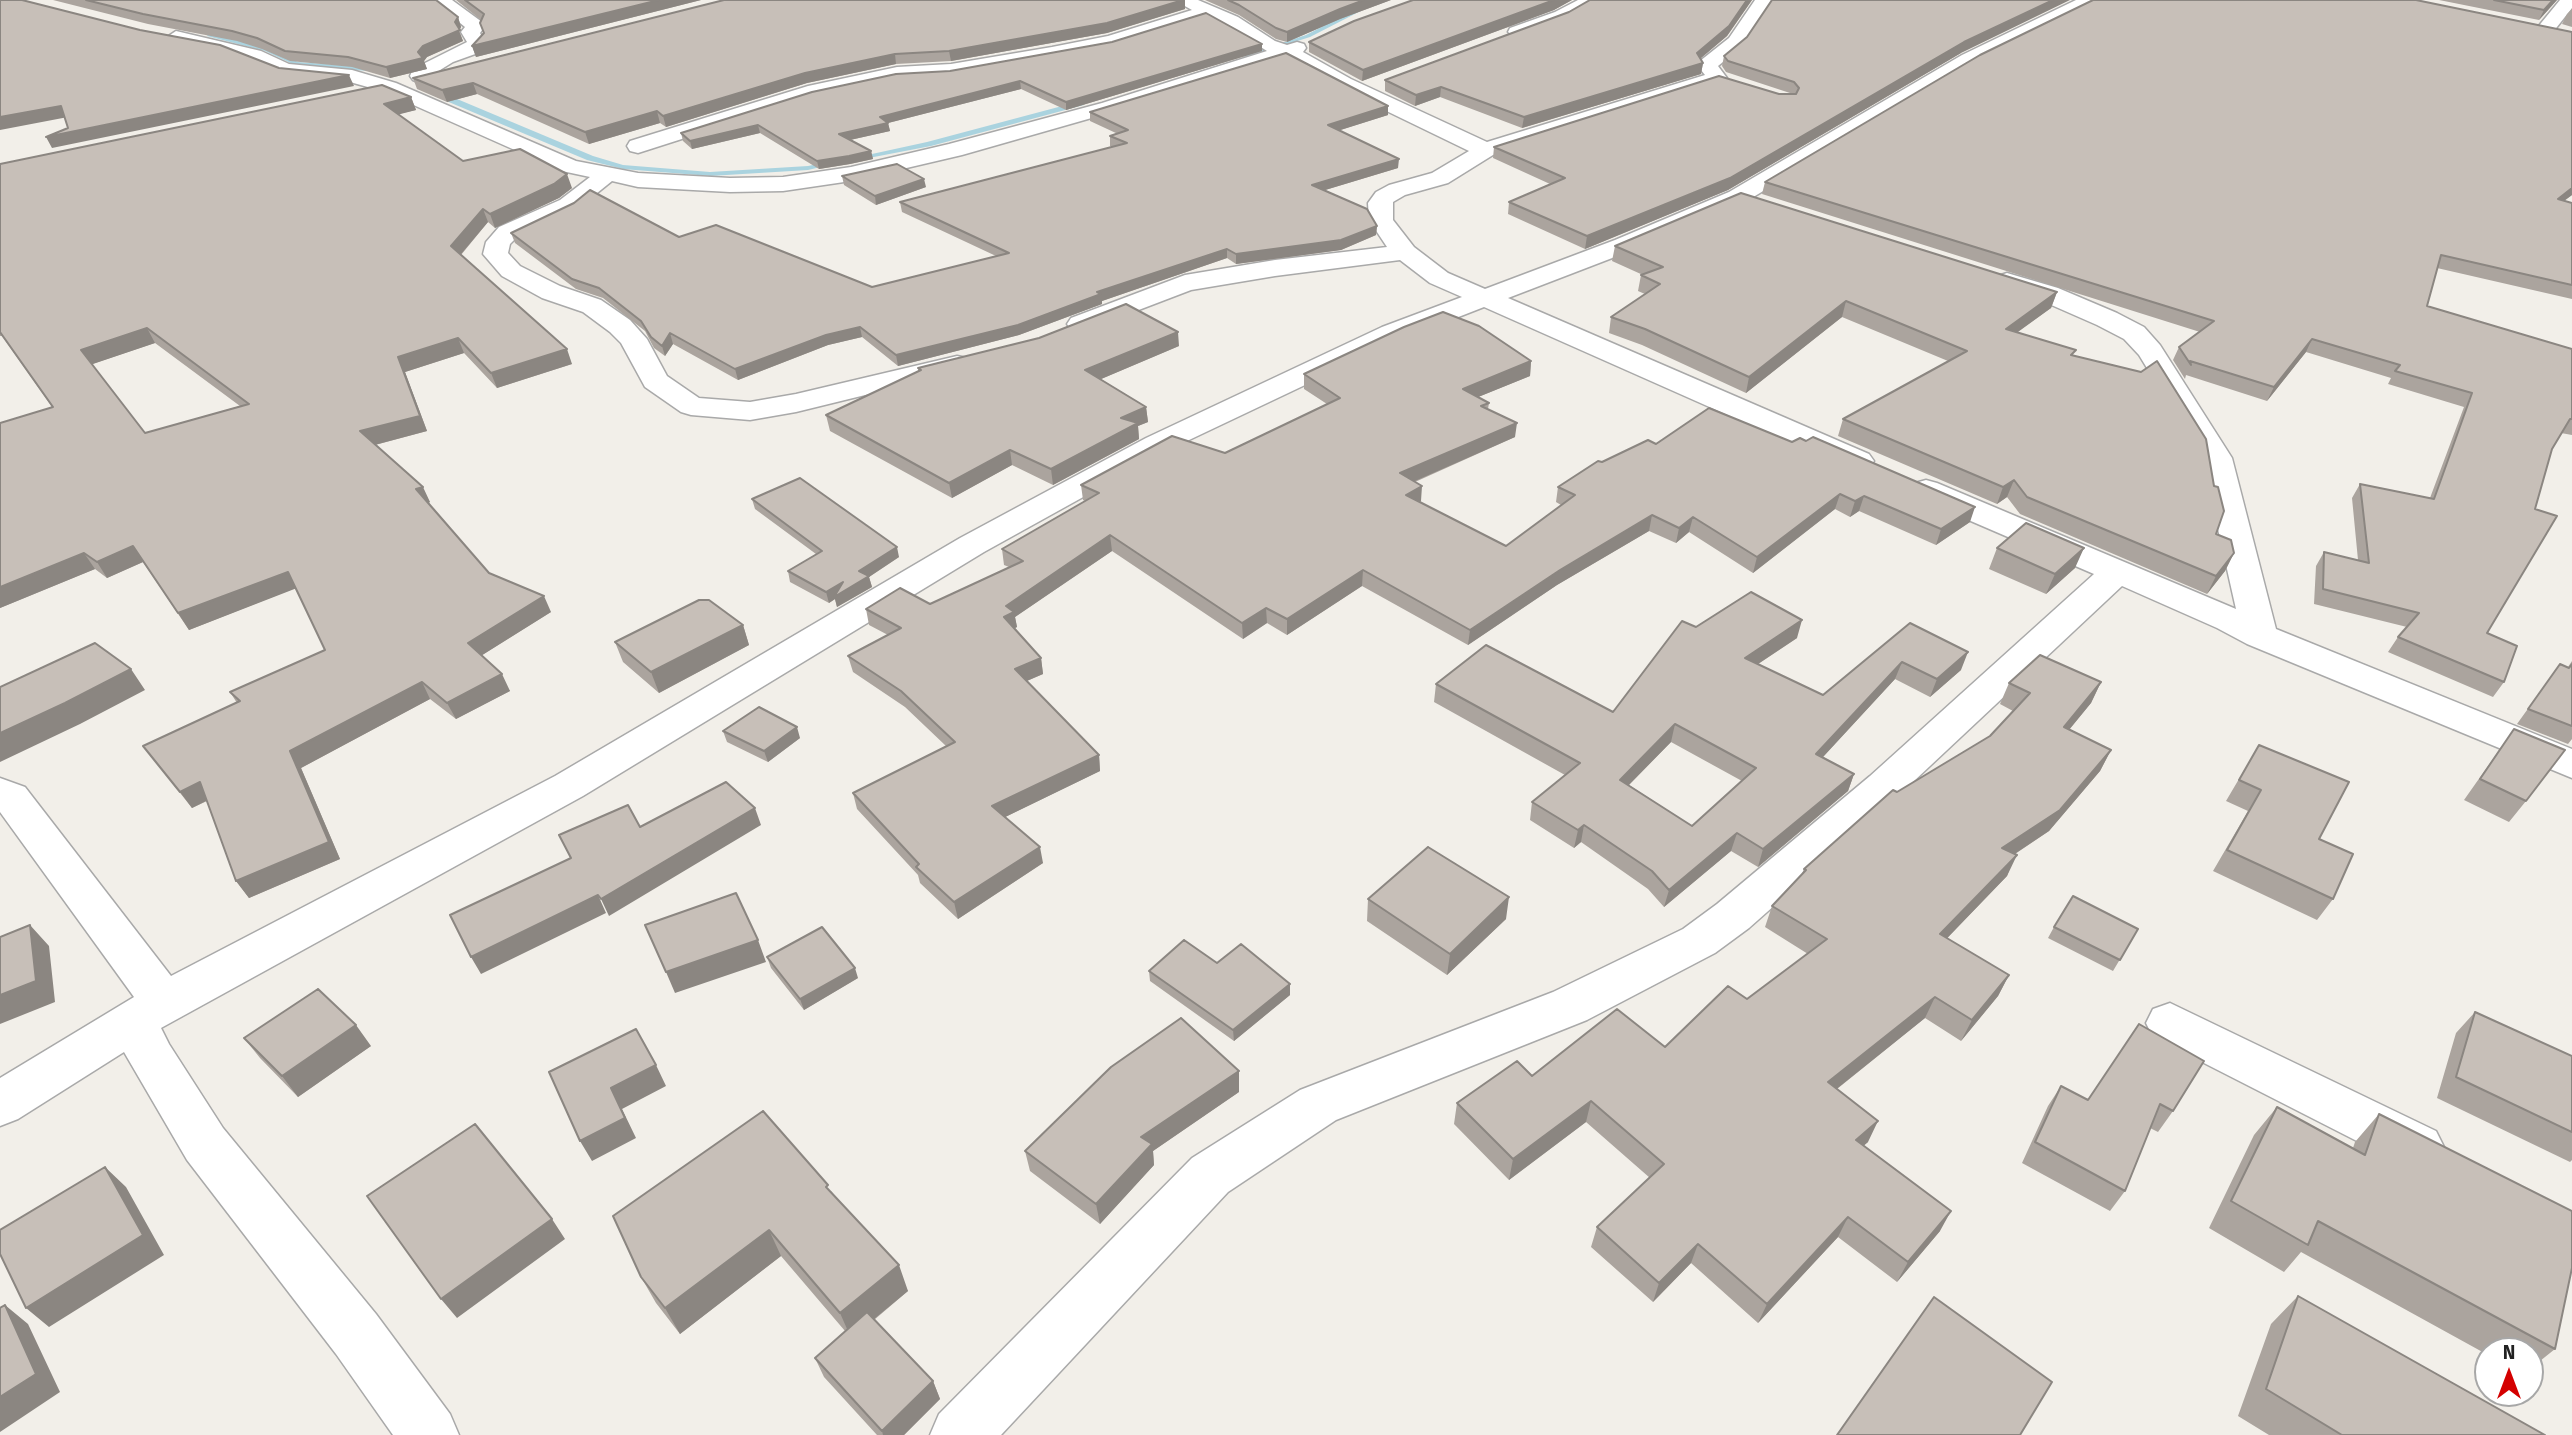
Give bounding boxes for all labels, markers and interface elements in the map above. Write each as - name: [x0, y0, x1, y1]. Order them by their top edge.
- north arrow: [2474, 1337, 2544, 1407]
- text: N: [2503, 1341, 2515, 1364]

